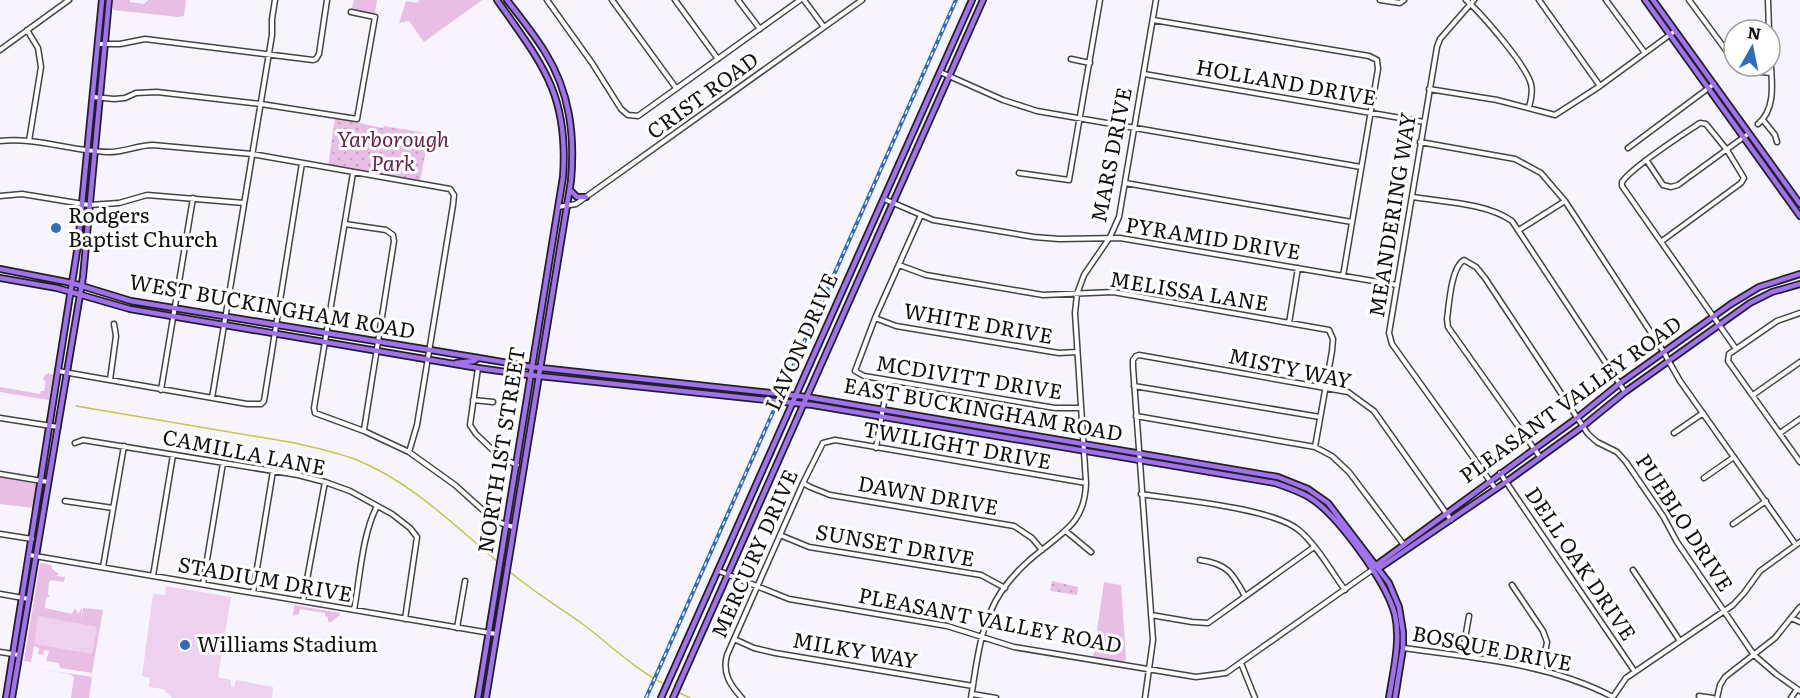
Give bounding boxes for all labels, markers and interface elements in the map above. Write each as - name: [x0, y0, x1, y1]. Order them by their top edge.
- north arrow: [1722, 18, 1782, 78]
- text: N: [1746, 19, 1763, 45]
- street label: CRIST ROAD: [639, 43, 764, 145]
- street label: HOLLAND DRIVE: [1194, 49, 1379, 112]
- street label: MARS DRIVE: [1081, 84, 1138, 225]
- street label: MEANDERING WAY: [1359, 110, 1422, 319]
- park label: Yarborough Park: [337, 122, 450, 177]
- place label: Rodgers Baptist Church: [68, 198, 218, 253]
- street label: PYRAMID DRIVE: [1124, 207, 1303, 266]
- marker: Rodgers Baptist Church: [49, 221, 63, 235]
- street label: MELISSA LANE: [1108, 262, 1271, 317]
- street label: WEST BUCKINGHAM ROAD: [127, 264, 418, 345]
- street label: LAVON DRIVE: [755, 267, 844, 415]
- street label: WHITE DRIVE: [901, 293, 1055, 350]
- street label: PLEASANT VALLEY ROAD: [1452, 307, 1687, 489]
- street label: MISTY WAY: [1226, 338, 1355, 395]
- street label: NORTH 1ST STREET: [468, 344, 531, 555]
- street label: MCDIVITT DRIVE: [874, 345, 1065, 406]
- street label: EAST BUCKINGHAM ROAD: [842, 368, 1125, 447]
- street label: TWILIGHT DRIVE: [861, 412, 1054, 475]
- street label: CAMILLA LANE: [160, 420, 329, 482]
- street label: PUEBLO DRIVE: [1630, 447, 1742, 597]
- street label: MERCURY DRIVE: [702, 464, 804, 642]
- street label: DAWN DRIVE: [856, 466, 1001, 521]
- street label: DELL OAK DRIVE: [1519, 480, 1645, 646]
- street label: SUNSET DRIVE: [814, 514, 977, 573]
- street label: STADIUM DRIVE: [176, 547, 355, 608]
- street label: PLEASANT VALLEY ROAD: [856, 578, 1125, 659]
- street label: BOSQUE DRIVE: [1410, 616, 1575, 677]
- street label: MILKY WAY: [790, 622, 920, 675]
- place label: Williams Stadium: [197, 627, 378, 658]
- marker: Williams Stadium: [178, 638, 192, 652]

